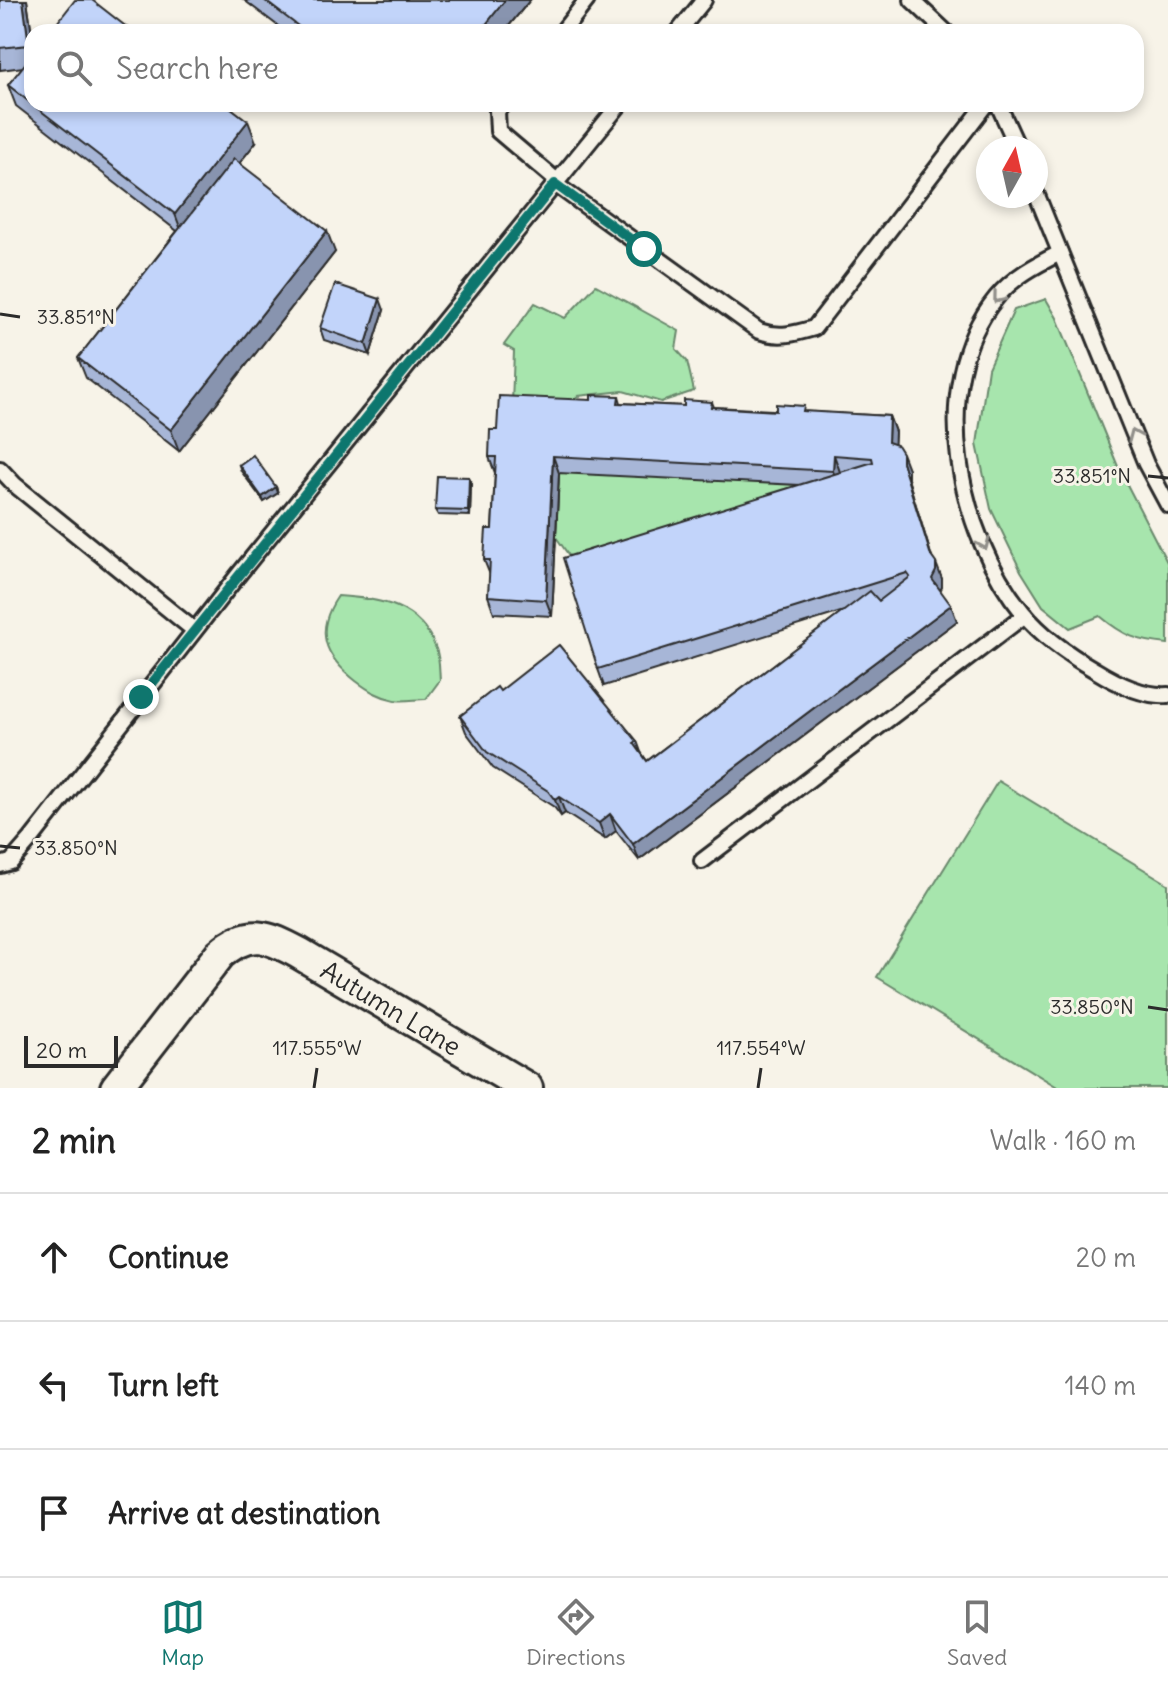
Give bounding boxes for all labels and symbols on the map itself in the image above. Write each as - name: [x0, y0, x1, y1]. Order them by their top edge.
- north arrow: [976, 136, 1048, 208]
- route start: [626, 231, 662, 267]
- one-way arrow: [993, 289, 1008, 304]
- text: 33.851°N: [37, 304, 115, 329]
- one-way arrow: [1128, 429, 1144, 443]
- text: 33.851°N: [1053, 463, 1131, 488]
- one-way arrow: [974, 536, 991, 550]
- route end: [123, 679, 159, 715]
- text: 33.850°N: [34, 835, 118, 860]
- street label: Autumn Lane: [315, 953, 467, 1063]
- text: 33.850°N: [1050, 994, 1134, 1019]
- scale bar: [24, 1032, 118, 1068]
- text: 117.555°W: [272, 1035, 362, 1060]
- text: 117.554°W: [716, 1035, 806, 1060]

